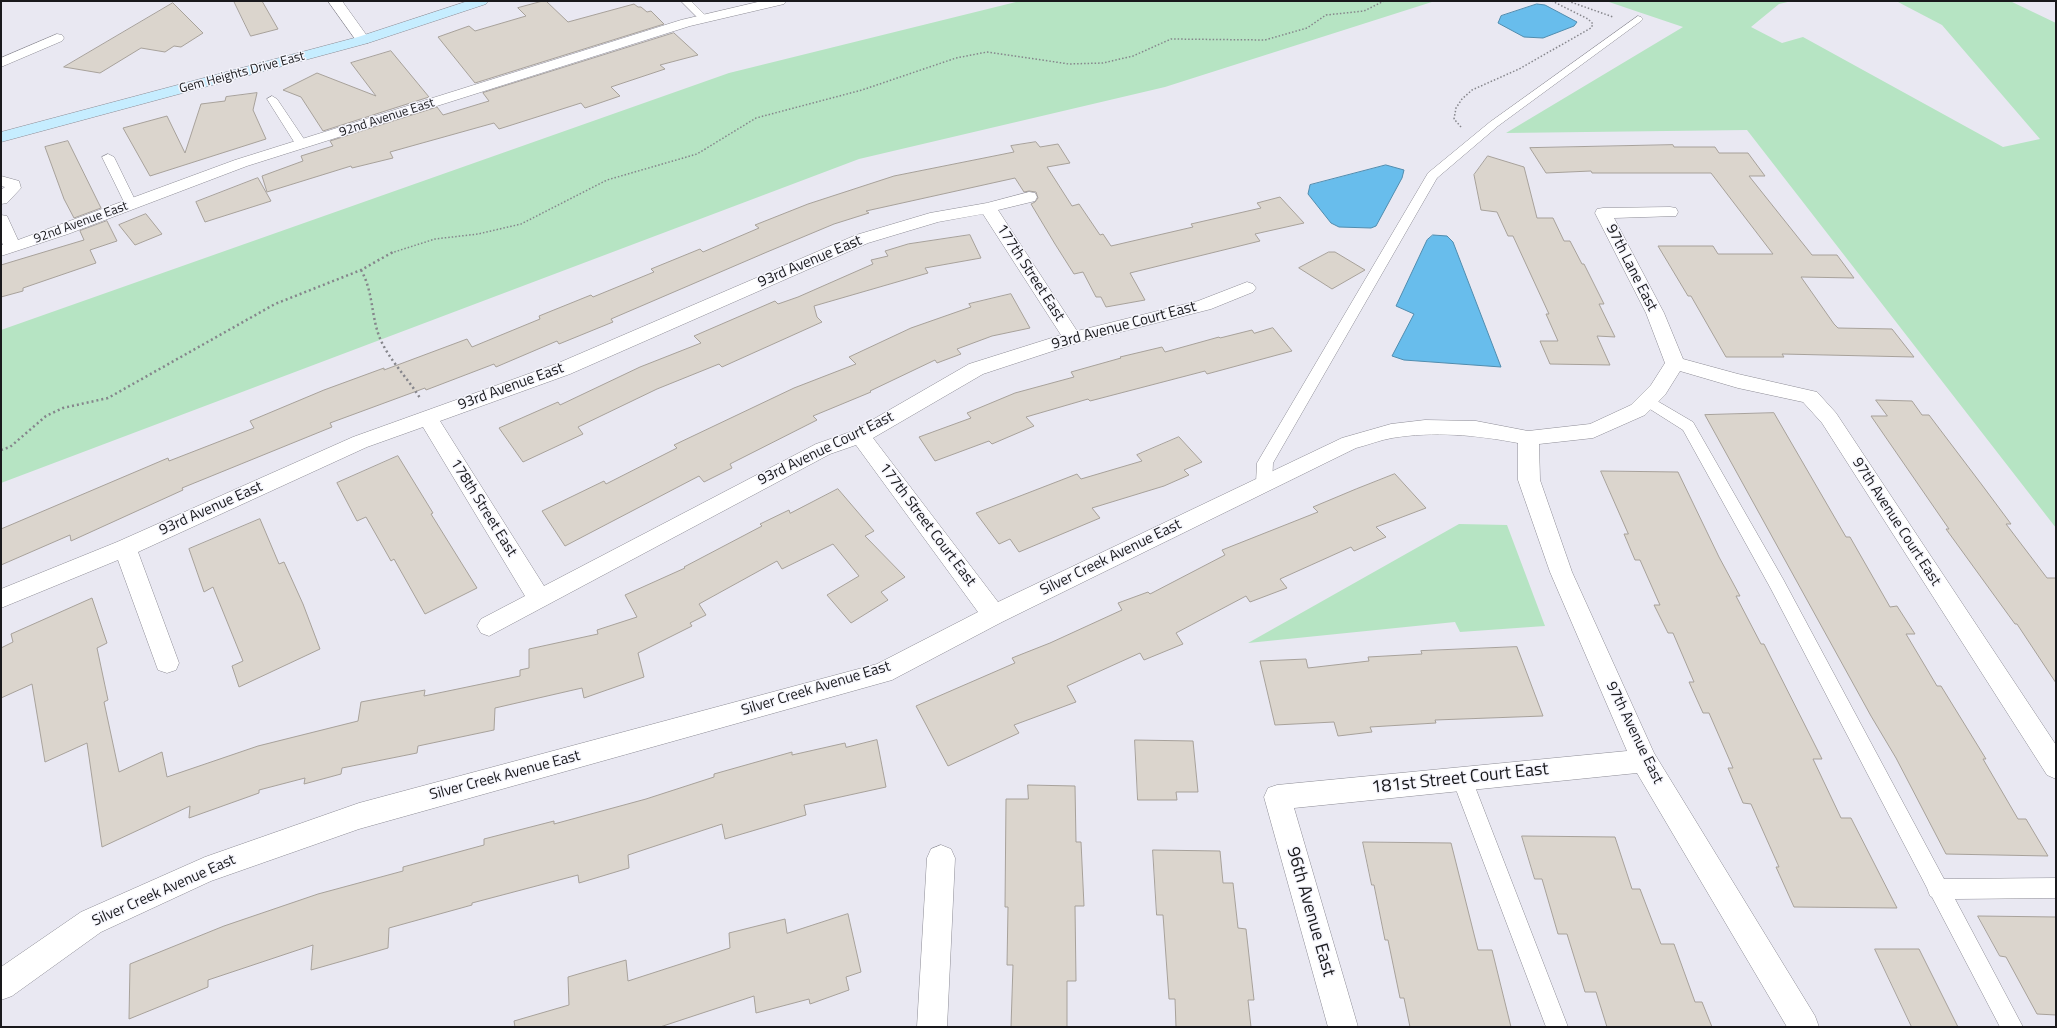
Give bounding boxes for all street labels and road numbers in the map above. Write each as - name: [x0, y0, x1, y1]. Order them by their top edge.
- street label: Gem Heights Drive East: [178, 49, 306, 97]
- street label: 92nd Avenue East: [337, 95, 437, 141]
- street label: 92nd Avenue East: [32, 199, 130, 247]
- street label: 177th Street East: [992, 221, 1068, 325]
- street label: 97th Lane East: [1601, 222, 1661, 314]
- street label: 93rd Avenue East: [755, 232, 865, 292]
- street label: 93rd Avenue Court East: [1050, 298, 1198, 354]
- street label: 93rd Avenue East: [456, 360, 566, 414]
- street label: 93rd Avenue Court East: [755, 408, 897, 490]
- street label: 97th Avenue Court East: [1848, 454, 1944, 590]
- street label: 178th Street East: [446, 456, 520, 560]
- street label: 177th Street Court East: [875, 460, 979, 590]
- street label: 93rd Avenue East: [157, 478, 265, 540]
- street label: Silver Creek Avenue East: [1037, 516, 1185, 600]
- street label: Silver Creek Avenue East: [739, 658, 893, 720]
- street label: 97th Avenue East: [1601, 679, 1667, 787]
- street label: Silver Creek Avenue East: [428, 747, 582, 805]
- street label: 181st Street Court East: [1370, 759, 1550, 799]
- street label: 96th Avenue East: [1281, 845, 1339, 979]
- street label: Silver Creek Avenue East: [90, 851, 238, 931]

